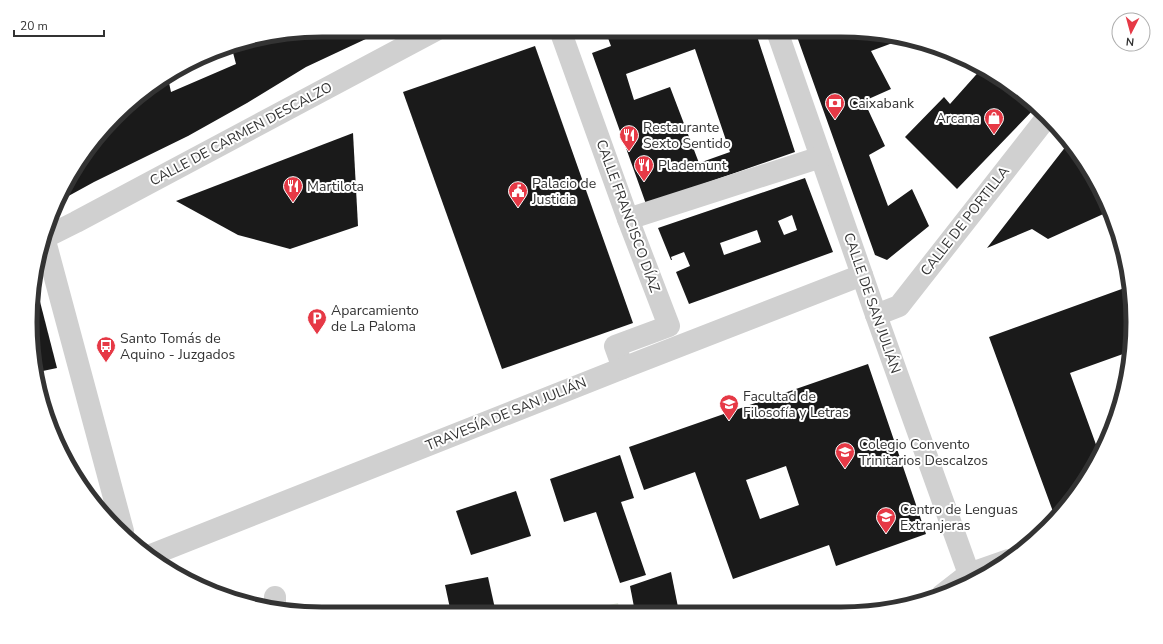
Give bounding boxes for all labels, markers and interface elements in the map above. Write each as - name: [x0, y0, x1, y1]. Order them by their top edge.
- scale bar: [14, 12, 104, 38]
- north arrow: [1111, 12, 1151, 52]
- text: 20 m: [20, 18, 48, 34]
- text: N: [1125, 34, 1135, 49]
- street label: CALLE DE CARMEN DESCALZO: [146, 78, 336, 190]
- bank icon: Caixabank: [824, 92, 846, 120]
- place label: Caixabank: [849, 94, 915, 113]
- shop icon: Arcana: [983, 107, 1005, 135]
- place label: Arcana: [936, 109, 980, 128]
- place label: Restaurante Sexto Sentido: [643, 118, 731, 153]
- restaurant icon: Restaurante Sexto Sentido: [618, 124, 640, 152]
- street label: CALLE FRANCISCO DÍAZ: [592, 137, 664, 295]
- restaurant icon: Plademunt: [633, 154, 655, 182]
- place label: Plademunt: [658, 156, 727, 175]
- street label: CALLE DE PORTILLA: [916, 162, 1014, 280]
- place label: Palacio de Justicia: [531, 174, 596, 209]
- restaurant icon: Martilota: [282, 175, 304, 203]
- place label: Martilota: [307, 177, 364, 196]
- public building icon: Palacio de Justicia: [507, 180, 529, 208]
- street label: CALLE DE SAN JULIÁN: [839, 230, 905, 376]
- place label: Aparcamiento de La Paloma: [331, 301, 419, 336]
- parking icon: Aparcamiento de La Paloma: [306, 307, 328, 335]
- place label: Santo Tomás de Aquino - Juzgados: [120, 329, 236, 364]
- bus stop icon: Santo Tomás de Aquino - Juzgados: [95, 335, 117, 363]
- street label: TRAVESÍA DE SAN JULIÁN: [423, 373, 589, 455]
- place label: Facultad de Filosofía y Letras: [743, 387, 849, 422]
- school or university icon: Facultad de Filosofía y Letras: [718, 393, 740, 421]
- place label: Colegio Convento Trinitarios Descalzos: [859, 435, 988, 470]
- school or university icon: Colegio Convento Trinitarios Descalzos: [834, 441, 856, 469]
- place label: Centro de Lenguas Extranjeras: [900, 500, 1018, 535]
- school or university icon: Centro de Lenguas Extranjeras: [875, 506, 897, 534]

